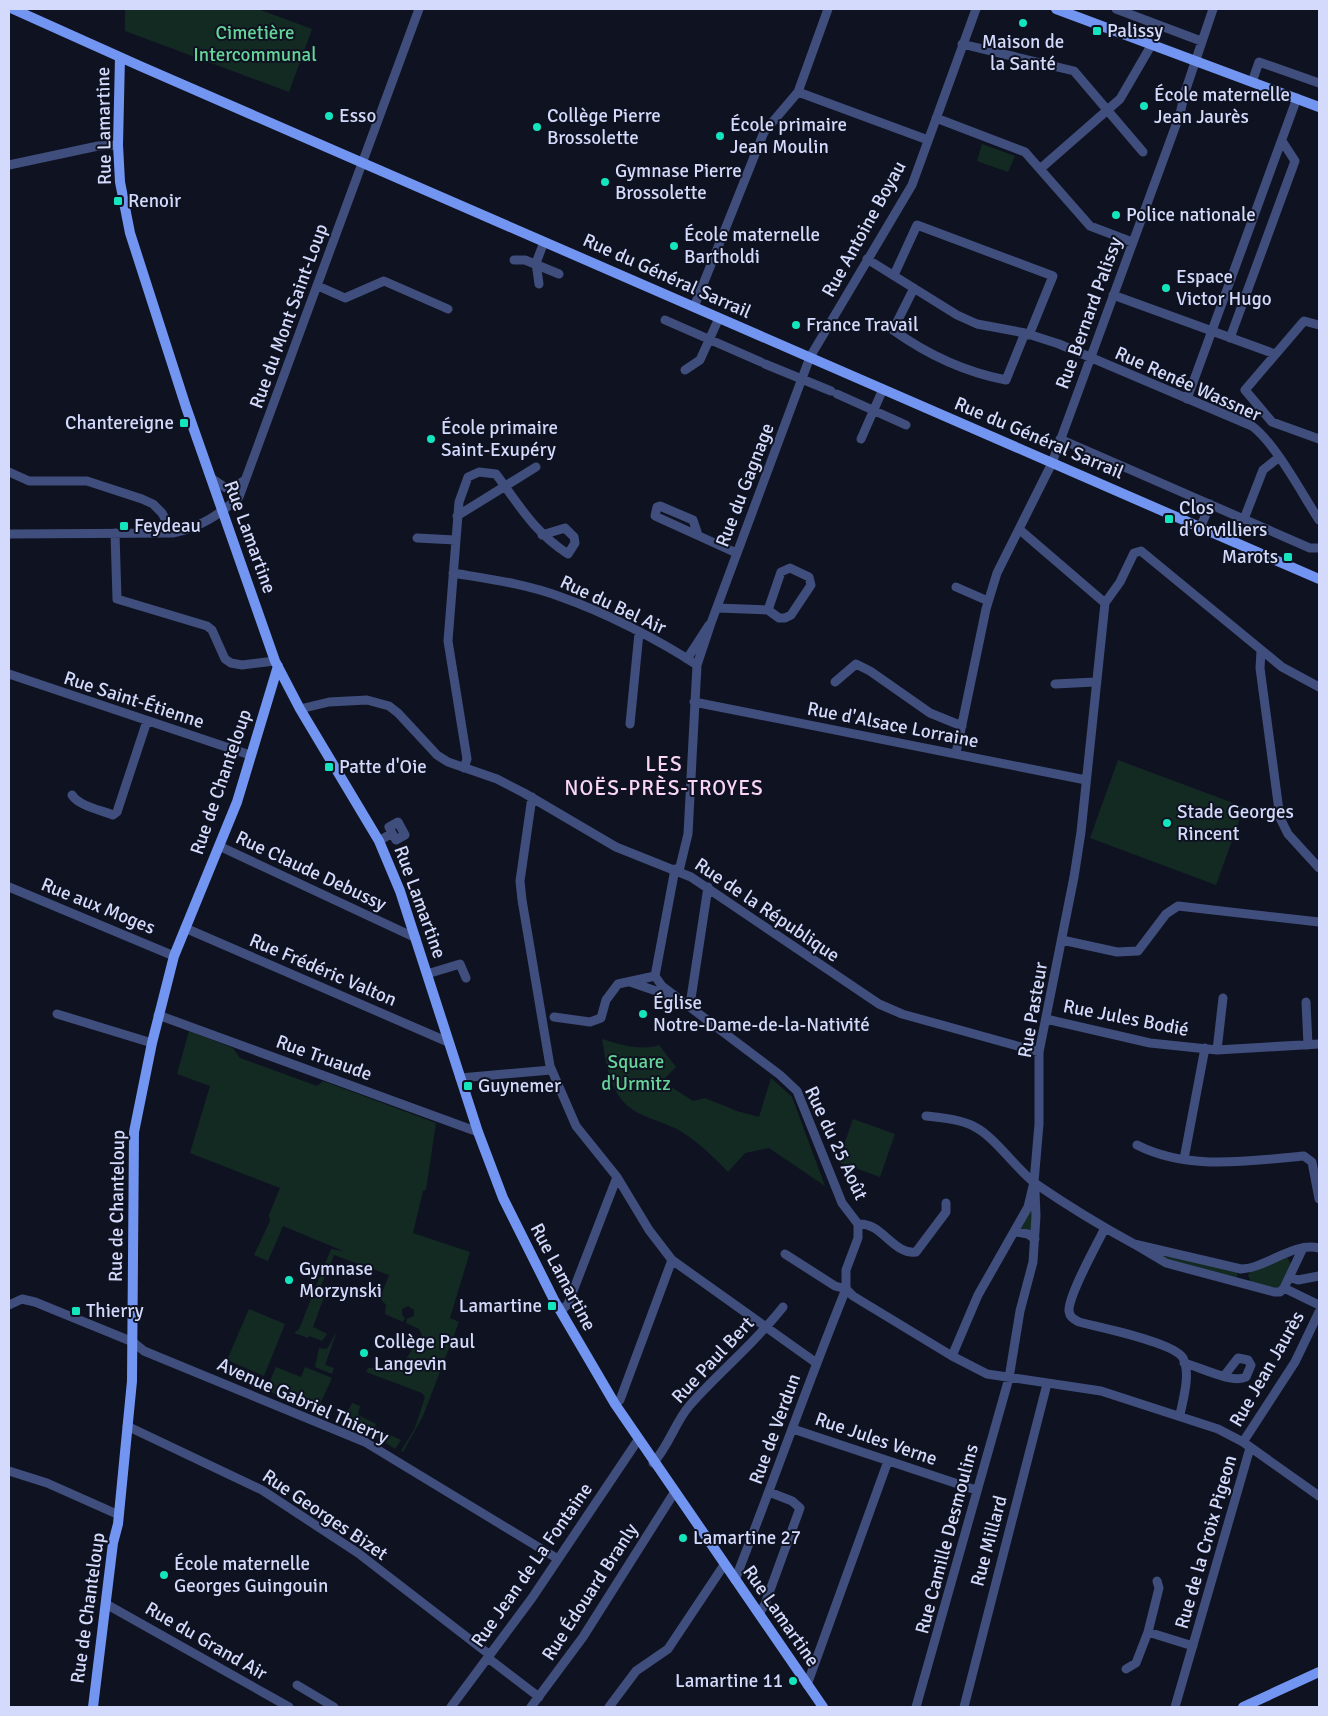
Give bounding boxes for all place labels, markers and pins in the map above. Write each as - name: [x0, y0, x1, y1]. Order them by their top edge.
- marker: Maison de la Santé: [1017, 17, 1029, 29]
- place label: Palissy: [1107, 19, 1163, 43]
- marker: Palissy: [1091, 25, 1103, 37]
- place label: Maison de la Santé: [982, 30, 1064, 76]
- place label: École maternelle Jean Jaurès: [1154, 83, 1290, 129]
- marker: École maternelle Jean Jaurès: [1138, 100, 1150, 112]
- place label: Esso: [339, 104, 376, 128]
- place label: Collège Pierre Brossolette: [547, 104, 661, 150]
- marker: Esso: [323, 110, 335, 122]
- place label: École primaire Jean Moulin: [730, 113, 847, 159]
- marker: Collège Pierre Brossolette: [531, 121, 543, 133]
- marker: École primaire Jean Moulin: [714, 130, 726, 142]
- place label: Gymnase Pierre Brossolette: [615, 159, 742, 205]
- marker: Gymnase Pierre Brossolette: [599, 176, 611, 188]
- place label: Renoir: [128, 189, 181, 213]
- marker: Renoir: [112, 195, 124, 207]
- place label: Police nationale: [1126, 203, 1256, 227]
- marker: Police nationale: [1110, 209, 1122, 221]
- place label: École maternelle Bartholdi: [684, 223, 820, 269]
- marker: École maternelle Bartholdi: [668, 240, 680, 252]
- place label: Espace Victor Hugo: [1176, 265, 1272, 311]
- marker: Espace Victor Hugo: [1160, 282, 1172, 294]
- place label: France Travail: [806, 313, 919, 337]
- marker: France Travail: [790, 319, 802, 331]
- place label: Chantereigne: [65, 411, 174, 435]
- place label: École primaire Saint-Exupéry: [441, 416, 558, 462]
- marker: Chantereigne: [178, 417, 190, 429]
- marker: École primaire Saint-Exupéry: [425, 433, 437, 445]
- place label: Clos d'Orvilliers: [1179, 496, 1267, 542]
- marker: Clos d'Orvilliers: [1163, 513, 1175, 525]
- place label: Feydeau: [134, 514, 201, 538]
- marker: Feydeau: [118, 520, 130, 532]
- place label: Marots: [1222, 545, 1278, 569]
- marker: Marots: [1282, 551, 1294, 563]
- place label: Patte d'Oie: [339, 755, 427, 779]
- marker: Patte d'Oie: [323, 761, 335, 773]
- place label: Stade Georges Rincent: [1177, 800, 1294, 846]
- marker: Stade Georges Rincent: [1161, 817, 1173, 829]
- place label: Église Notre-Dame-de-la-Nativité: [653, 991, 870, 1037]
- marker: Église Notre-Dame-de-la-Nativité: [637, 1008, 649, 1020]
- place label: Guynemer: [478, 1074, 561, 1098]
- marker: Guynemer: [462, 1080, 474, 1092]
- place label: Gymnase Morzynski: [299, 1257, 382, 1303]
- marker: Gymnase Morzynski: [283, 1274, 295, 1286]
- place label: Lamartine: [459, 1294, 542, 1318]
- place label: Thierry: [86, 1299, 144, 1323]
- marker: Lamartine: [546, 1300, 558, 1312]
- marker: Thierry: [70, 1305, 82, 1317]
- place label: Collège Paul Langevin: [374, 1330, 475, 1376]
- marker: Collège Paul Langevin: [358, 1347, 370, 1359]
- place label: Lamartine 27: [693, 1526, 801, 1550]
- marker: Lamartine 27: [677, 1532, 689, 1544]
- place label: École maternelle Georges Guingouin: [174, 1552, 328, 1598]
- marker: École maternelle Georges Guingouin: [158, 1569, 170, 1581]
- place label: Lamartine 11: [675, 1669, 783, 1693]
- marker: Lamartine 11: [787, 1675, 799, 1687]

